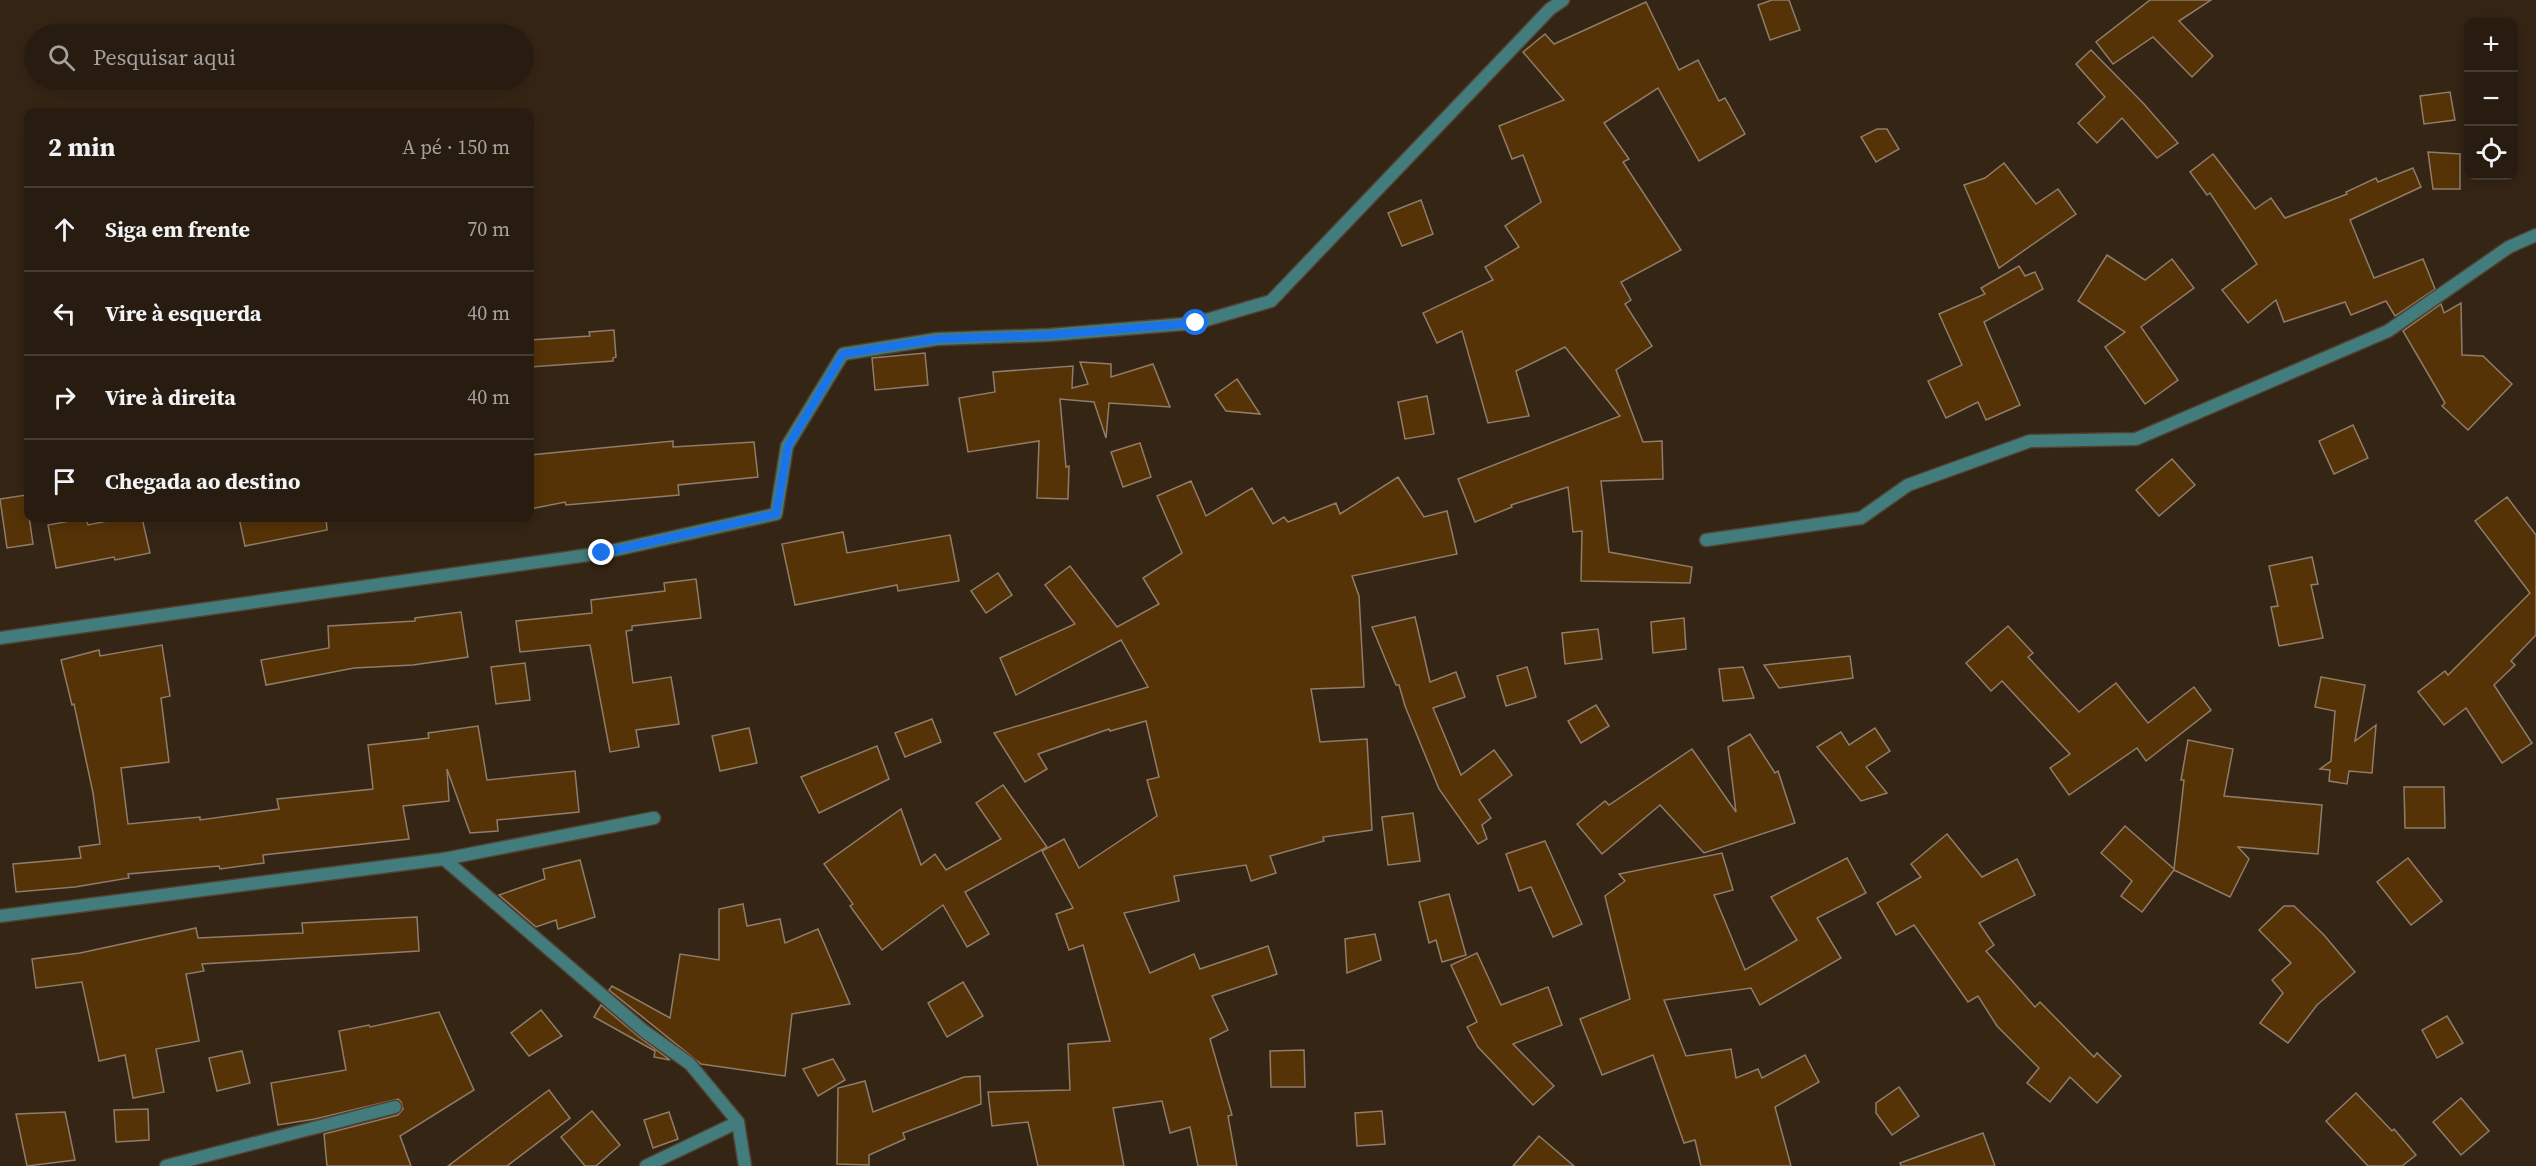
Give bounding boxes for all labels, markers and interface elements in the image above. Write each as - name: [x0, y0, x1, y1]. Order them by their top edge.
- map controls: [2464, 18, 2518, 180]
- button: +: [2464, 18, 2518, 72]
- search box: [24, 24, 534, 90]
- icon: search: [45, 41, 78, 74]
- text: Pesquisar aqui: [93, 42, 236, 72]
- button: −: [2464, 72, 2518, 126]
- button: locate: [2464, 126, 2518, 180]
- text: 2 min: [48, 129, 115, 165]
- text: A pé · 150 m: [402, 133, 510, 161]
- icon: ahead: [48, 213, 81, 246]
- text: Siga em frente: [105, 214, 250, 244]
- text: 70 m: [467, 215, 510, 243]
- icon: left: [48, 297, 81, 330]
- text: Vire à esquerda: [105, 298, 261, 328]
- text: 40 m: [467, 299, 510, 327]
- route start: [1182, 309, 1208, 335]
- icon: right: [48, 381, 81, 414]
- text: Vire à direita: [105, 382, 236, 412]
- text: 40 m: [467, 383, 510, 411]
- icon: arrive: [48, 465, 81, 498]
- text: Chegada ao destino: [105, 466, 300, 496]
- route end: [588, 539, 614, 565]

